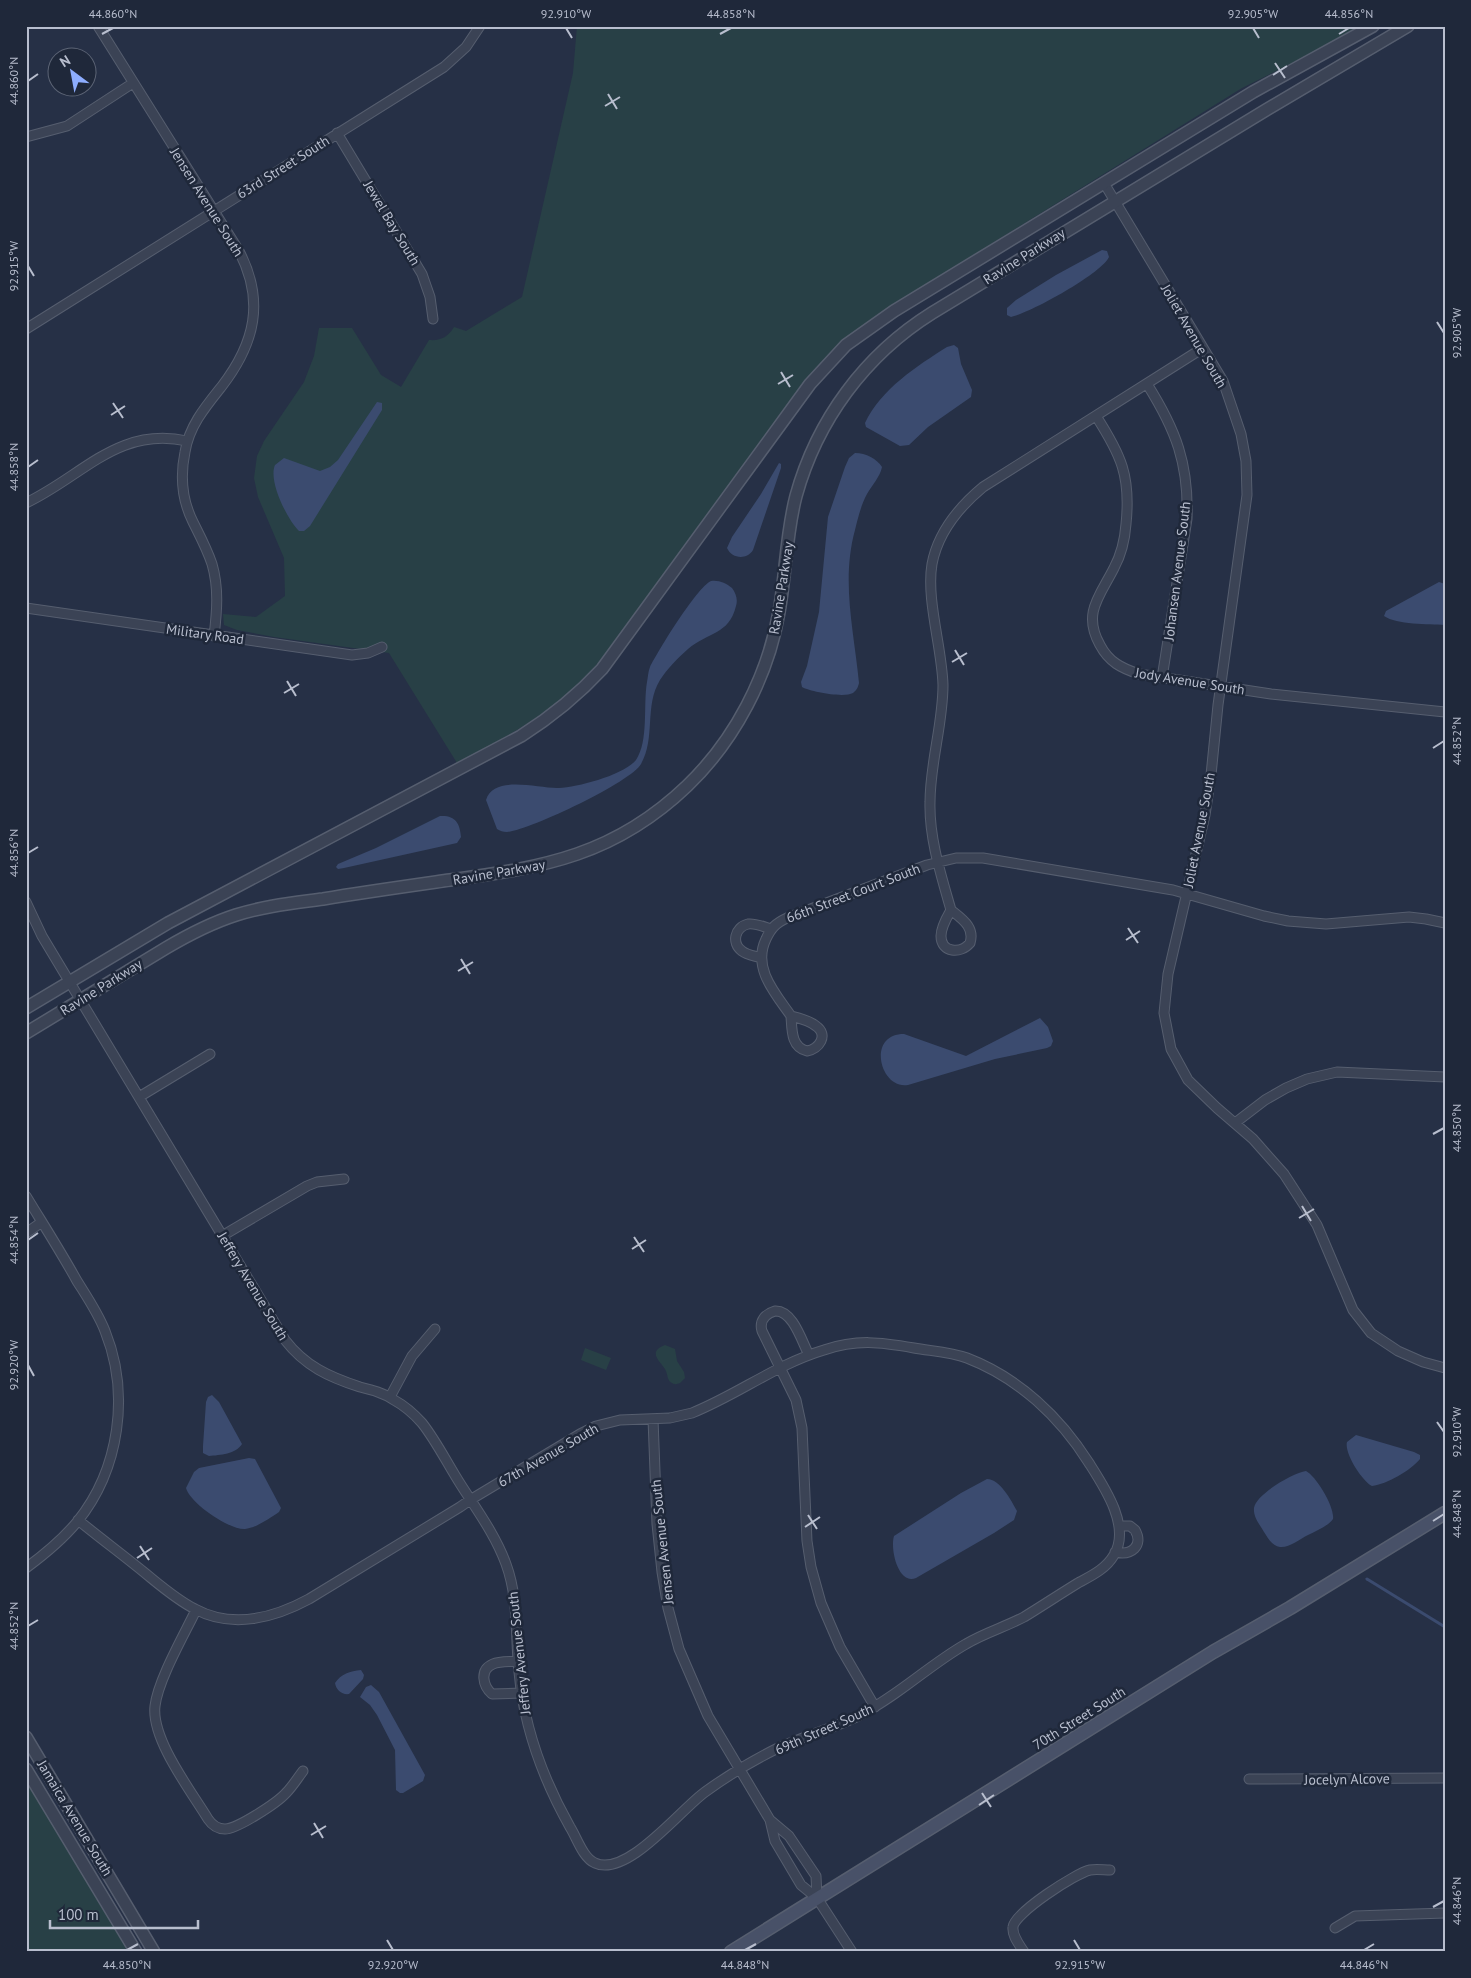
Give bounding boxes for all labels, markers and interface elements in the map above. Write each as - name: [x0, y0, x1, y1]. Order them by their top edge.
- text: 44.860°N: [89, 6, 137, 21]
- text: 92.910°W: [541, 6, 591, 21]
- text: 44.858°N: [707, 6, 755, 21]
- text: 92.905°W: [1228, 6, 1278, 21]
- text: 44.856°N: [1325, 6, 1373, 21]
- north arrow: [48, 48, 98, 98]
- text: N: [56, 51, 74, 71]
- text: 44.860°N: [6, 57, 21, 105]
- street label: 63rd Street South: [233, 131, 333, 203]
- street label: Jensen Avenue South: [166, 143, 248, 260]
- street label: Jewel Bay South: [359, 176, 424, 269]
- street label: Ravine Parkway: [980, 223, 1069, 288]
- text: 92.915°W: [6, 241, 21, 291]
- street label: Joliet Avenue South: [1156, 280, 1231, 391]
- text: 92.905°W: [1449, 308, 1464, 358]
- text: 44.858°N: [6, 443, 21, 491]
- street label: Johansen Avenue South: [1159, 500, 1194, 643]
- street label: Ravine Parkway: [765, 540, 797, 636]
- street label: Military Road: [165, 620, 245, 648]
- street label: Jody Avenue South: [1133, 663, 1246, 699]
- text: 44.852°N: [1449, 717, 1464, 765]
- street label: Joliet Avenue South: [1179, 771, 1219, 890]
- text: 44.856°N: [6, 829, 21, 877]
- street label: Ravine Parkway: [451, 855, 547, 889]
- street label: 66th Street Court South: [783, 859, 923, 927]
- street label: Ravine Parkway: [57, 954, 146, 1019]
- text: 44.850°N: [1449, 1104, 1464, 1152]
- text: 44.854°N: [6, 1216, 21, 1264]
- street label: Jeffery Avenue South: [213, 1228, 293, 1344]
- text: 92.920°W: [6, 1340, 21, 1390]
- text: 92.910°W: [1449, 1407, 1464, 1457]
- street label: 67th Avenue South: [495, 1419, 601, 1491]
- street label: Jensen Avenue South: [647, 1479, 678, 1606]
- text: 44.848°N: [1449, 1490, 1464, 1538]
- street label: Jeffery Avenue South: [504, 1591, 535, 1716]
- text: 44.852°N: [6, 1602, 21, 1650]
- street label: 70th Street South: [1029, 1682, 1129, 1754]
- street label: 69th Street South: [772, 1699, 876, 1759]
- street label: Jamaica Avenue South: [33, 1756, 117, 1879]
- street label: Jocelyn Alcove: [1303, 1769, 1390, 1789]
- text: 44.846°N: [1449, 1877, 1464, 1925]
- scale bar: [50, 1898, 198, 1930]
- text: 100 m: [58, 1905, 99, 1924]
- text: 44.850°N: [103, 1957, 151, 1972]
- text: 92.920°W: [368, 1957, 418, 1972]
- text: 44.848°N: [721, 1957, 769, 1972]
- text: 92.915°W: [1055, 1957, 1105, 1972]
- text: 44.846°N: [1340, 1957, 1388, 1972]

